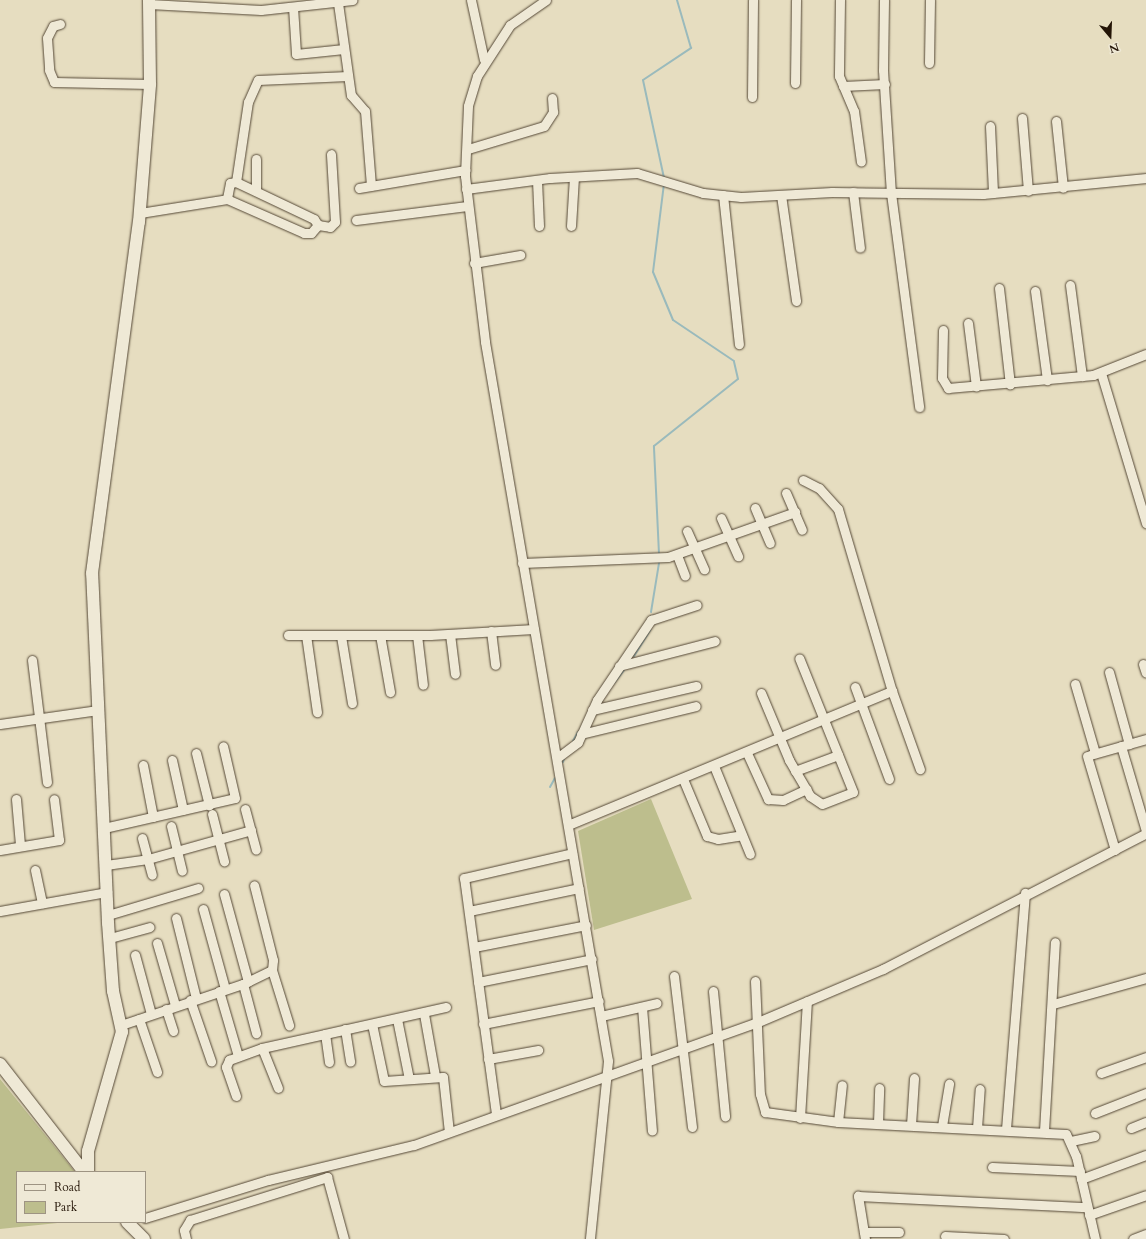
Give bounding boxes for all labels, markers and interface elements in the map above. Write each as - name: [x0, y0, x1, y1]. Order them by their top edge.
- north arrow: [1090, 16, 1130, 56]
- text: N: [1107, 39, 1121, 56]
- legend: [16, 1171, 146, 1223]
- text: Road: [54, 1179, 80, 1195]
- text: Park: [54, 1199, 77, 1215]

